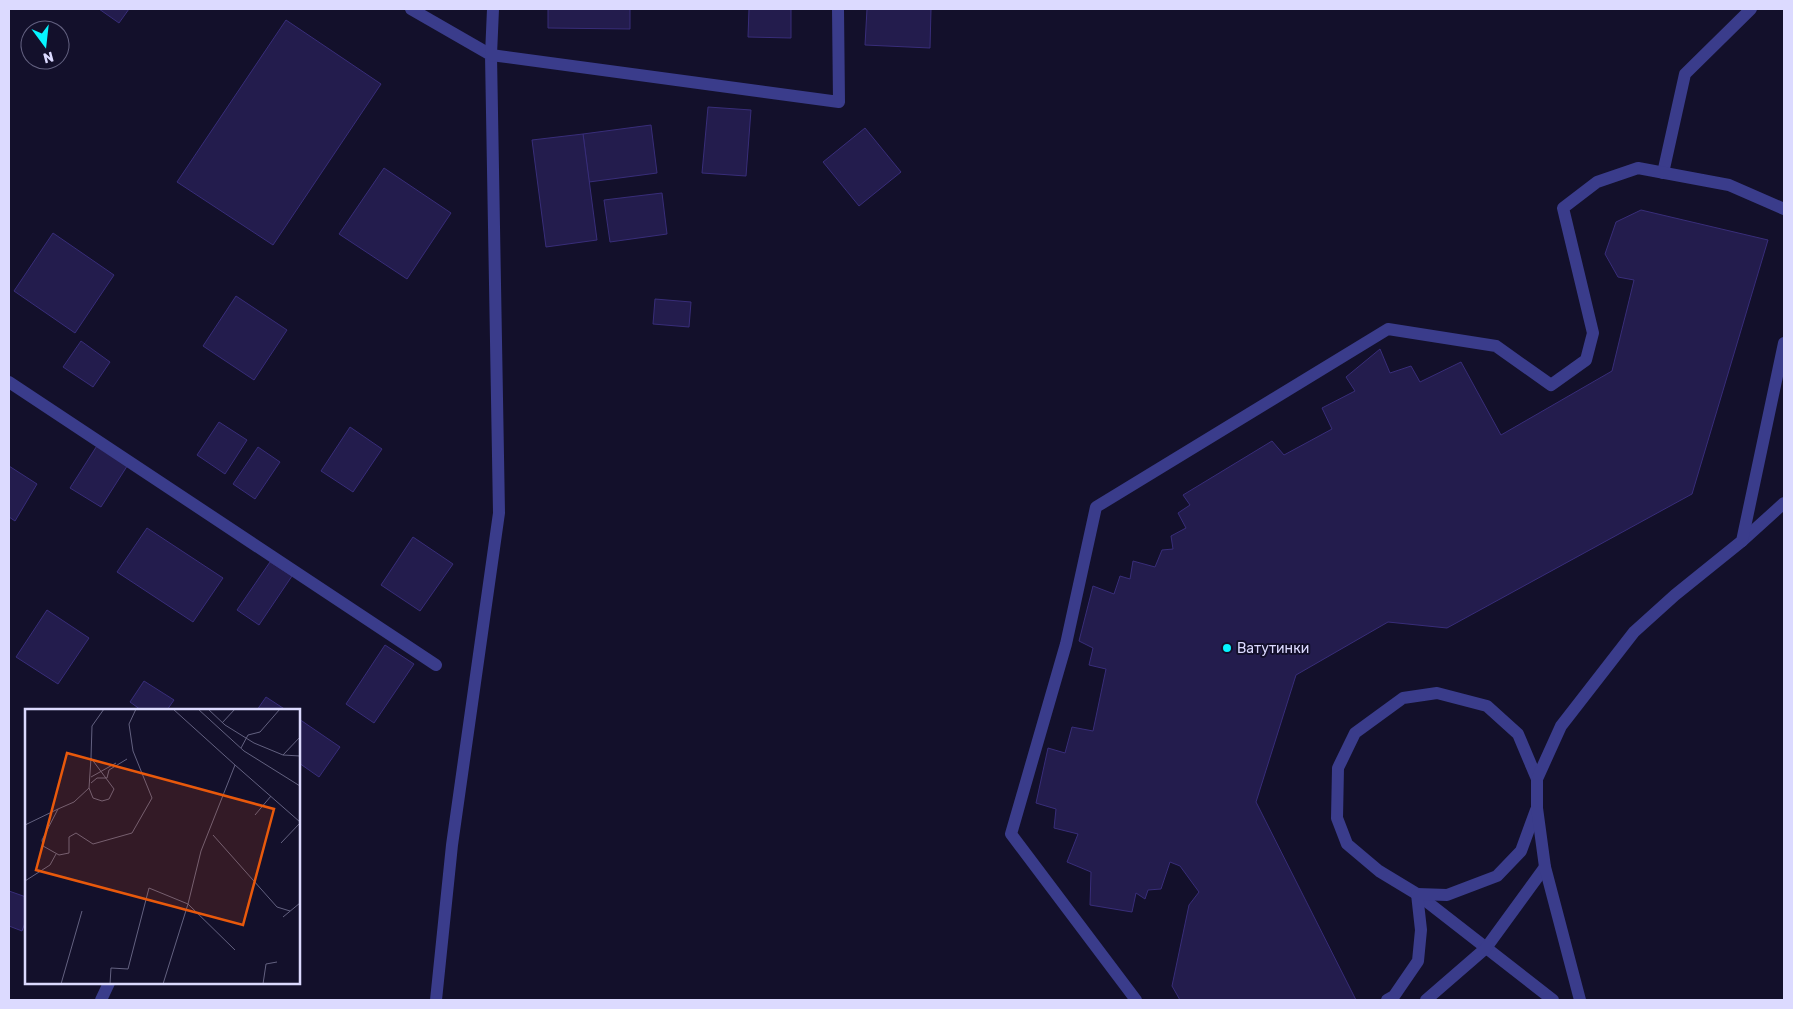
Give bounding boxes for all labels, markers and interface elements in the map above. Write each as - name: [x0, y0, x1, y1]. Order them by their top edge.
- north arrow: [20, 20, 70, 70]
- text: N: [41, 48, 55, 67]
- place label: Ватутинки: [1237, 640, 1309, 657]
- marker: Ватутинки: [1221, 642, 1233, 654]
- inset map: [25, 709, 300, 984]

